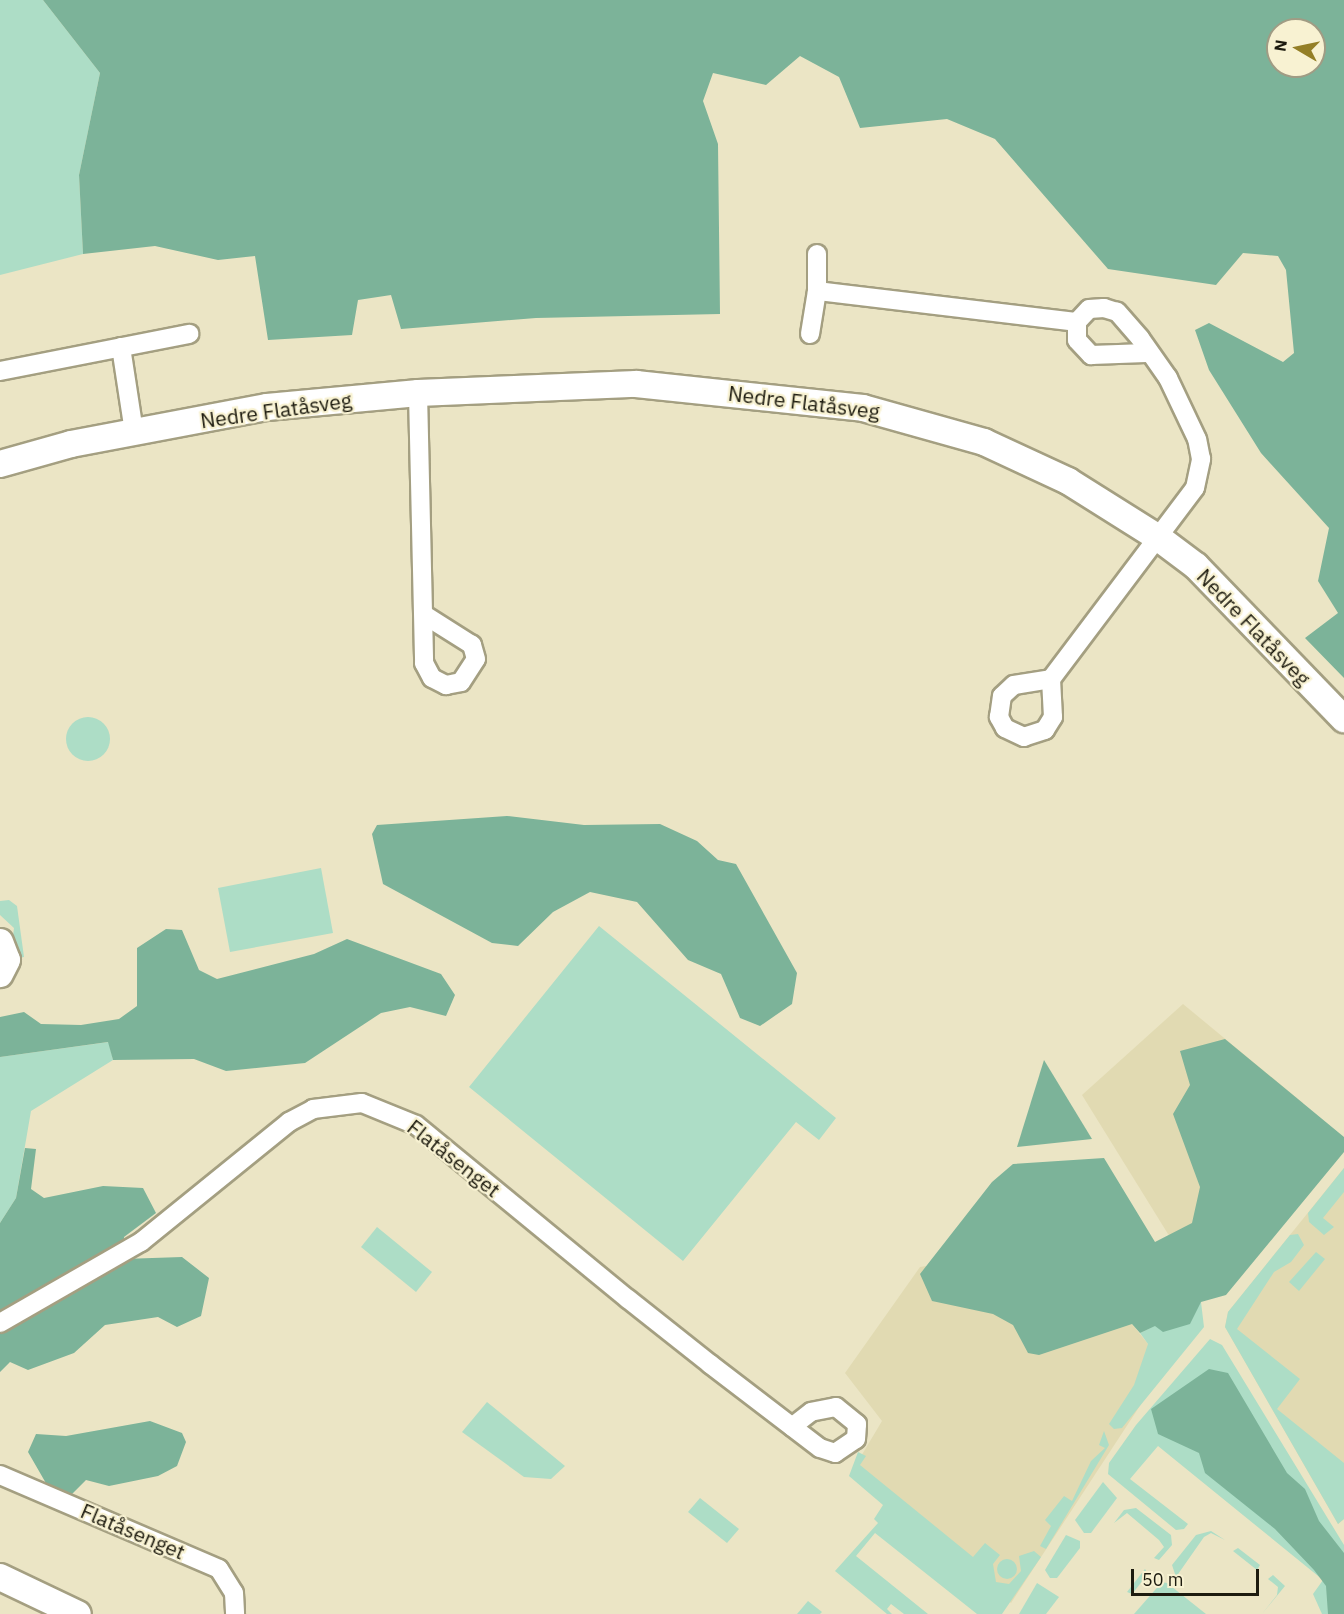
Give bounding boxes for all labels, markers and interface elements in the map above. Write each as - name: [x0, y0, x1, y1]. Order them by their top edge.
- north arrow: [1266, 18, 1326, 78]
- text: N: [1269, 38, 1291, 53]
- street label: Nedre Flatåsveg: [727, 380, 881, 424]
- street label: Nedre Flatåsveg: [199, 387, 353, 433]
- street label: Nedre Flatåsveg: [1192, 563, 1316, 691]
- street label: Flatåsenget: [403, 1114, 505, 1202]
- street label: Flatåsenget: [77, 1498, 189, 1564]
- scale bar: [1134, 1557, 1262, 1595]
- text: 50 m: [1142, 1568, 1184, 1591]

